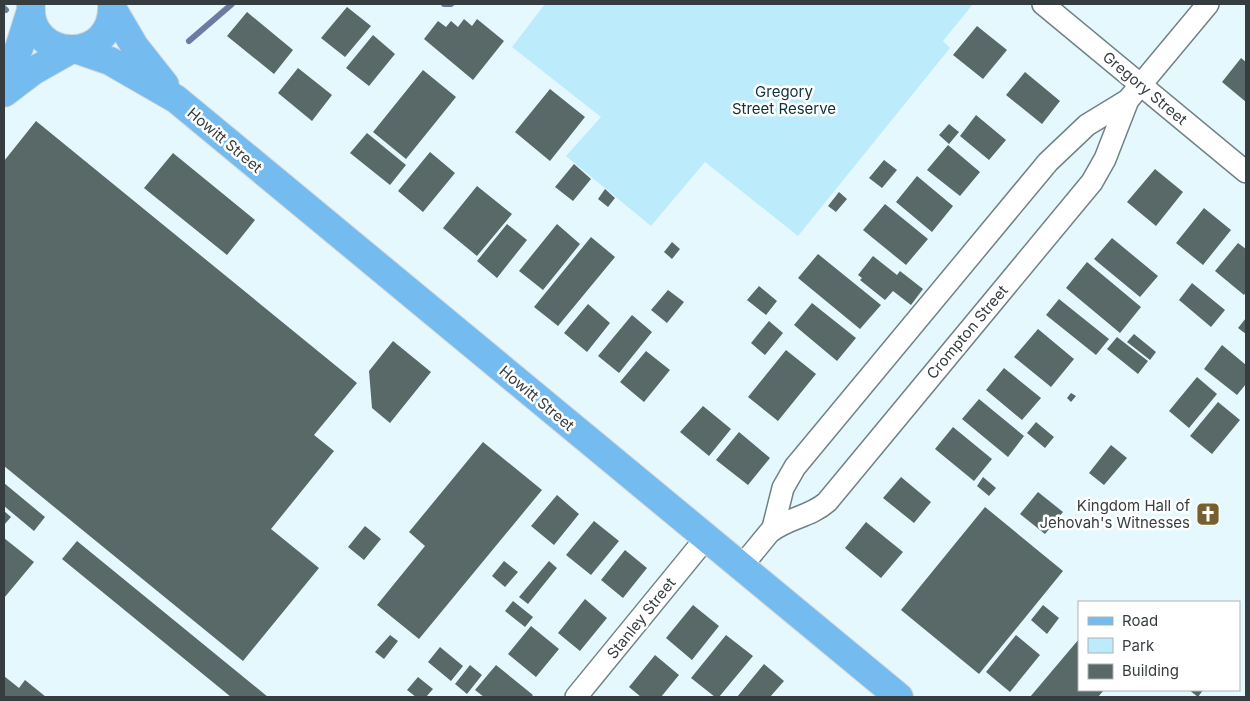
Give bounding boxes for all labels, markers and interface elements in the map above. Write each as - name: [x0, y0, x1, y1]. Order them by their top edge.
- street label: Gregory Street: [1099, 47, 1191, 129]
- park label: Gregory Street Reserve: [732, 82, 836, 118]
- street label: Howitt Street: [184, 103, 266, 177]
- street label: Crompton Street: [922, 281, 1012, 383]
- street label: Howitt Street: [496, 361, 578, 435]
- place label: Kingdom Hall of Jehovah's Witnesses: [1039, 496, 1190, 532]
- church icon: Kingdom Hall of Jehovah's Witnesses: [1195, 501, 1221, 527]
- street label: Stanley Street: [602, 574, 680, 662]
- legend: [1078, 601, 1240, 691]
- text: Road: [1122, 611, 1158, 630]
- text: Park: [1122, 636, 1155, 655]
- text: Building: [1122, 661, 1179, 680]

